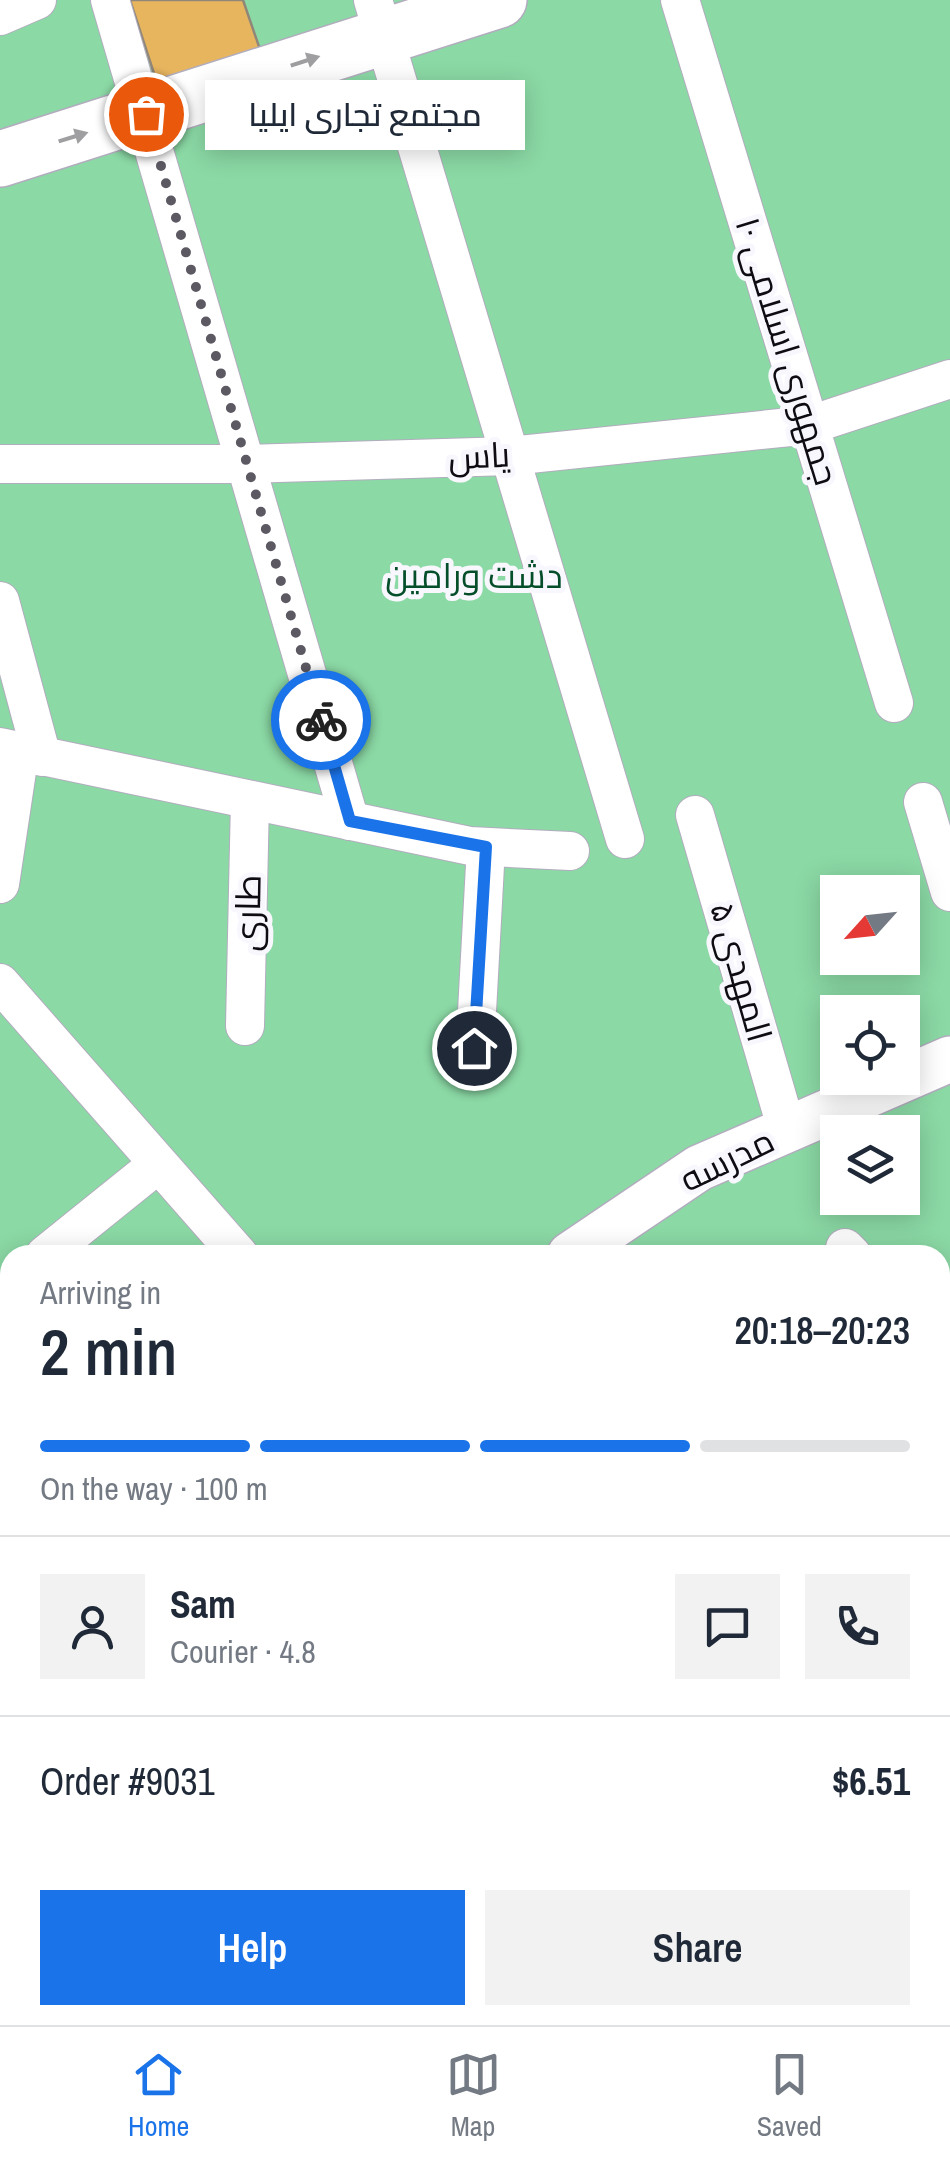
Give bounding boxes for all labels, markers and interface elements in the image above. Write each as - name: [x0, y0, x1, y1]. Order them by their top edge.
- one-way arrow: [290, 53, 320, 68]
- pin: [104, 72, 189, 157]
- callout: مجتمع تجاری ایلیا: [206, 79, 526, 149]
- icon: bag: [119, 87, 174, 142]
- text: مجتمع تجاری ایلیا: [248, 93, 482, 136]
- one-way arrow: [58, 129, 89, 144]
- street label: جمهوری اسلامی ۱۰: [724, 211, 851, 491]
- street label: یاس: [447, 430, 511, 481]
- park label: دشت ورامین: [385, 552, 563, 599]
- courier: [271, 670, 371, 770]
- icon: bike: [294, 693, 349, 748]
- street label: طاری: [223, 874, 272, 952]
- north arrow: [820, 875, 920, 975]
- map controls: [820, 875, 920, 1215]
- street label: المهدی ۵: [699, 897, 784, 1047]
- button: locate: [820, 995, 920, 1095]
- pin: [432, 1006, 517, 1091]
- icon: home: [447, 1021, 502, 1076]
- button: layers: [820, 1115, 920, 1215]
- street label: مدرسه: [672, 1117, 782, 1202]
- text: Arriving in: [40, 1271, 161, 1314]
- text: 20:18–20:23: [734, 1305, 910, 1356]
- text: 2 min: [40, 1308, 177, 1395]
- text: On the way · 100 m: [40, 1467, 268, 1510]
- button: person: [40, 1574, 145, 1679]
- button: chat: [675, 1574, 780, 1679]
- button: phone: [805, 1574, 910, 1679]
- text: Sam: [170, 1579, 236, 1630]
- text: Courier · 4.8: [170, 1630, 316, 1673]
- text: Order #9031: [40, 1756, 215, 1807]
- text: $6.51: [832, 1756, 910, 1807]
- button: Help: [40, 1890, 465, 2005]
- button: Share: [485, 1890, 910, 2005]
- tab: Home: [128, 2047, 189, 2145]
- tab: Map: [446, 2047, 501, 2145]
- tab: Saved: [757, 2047, 822, 2145]

